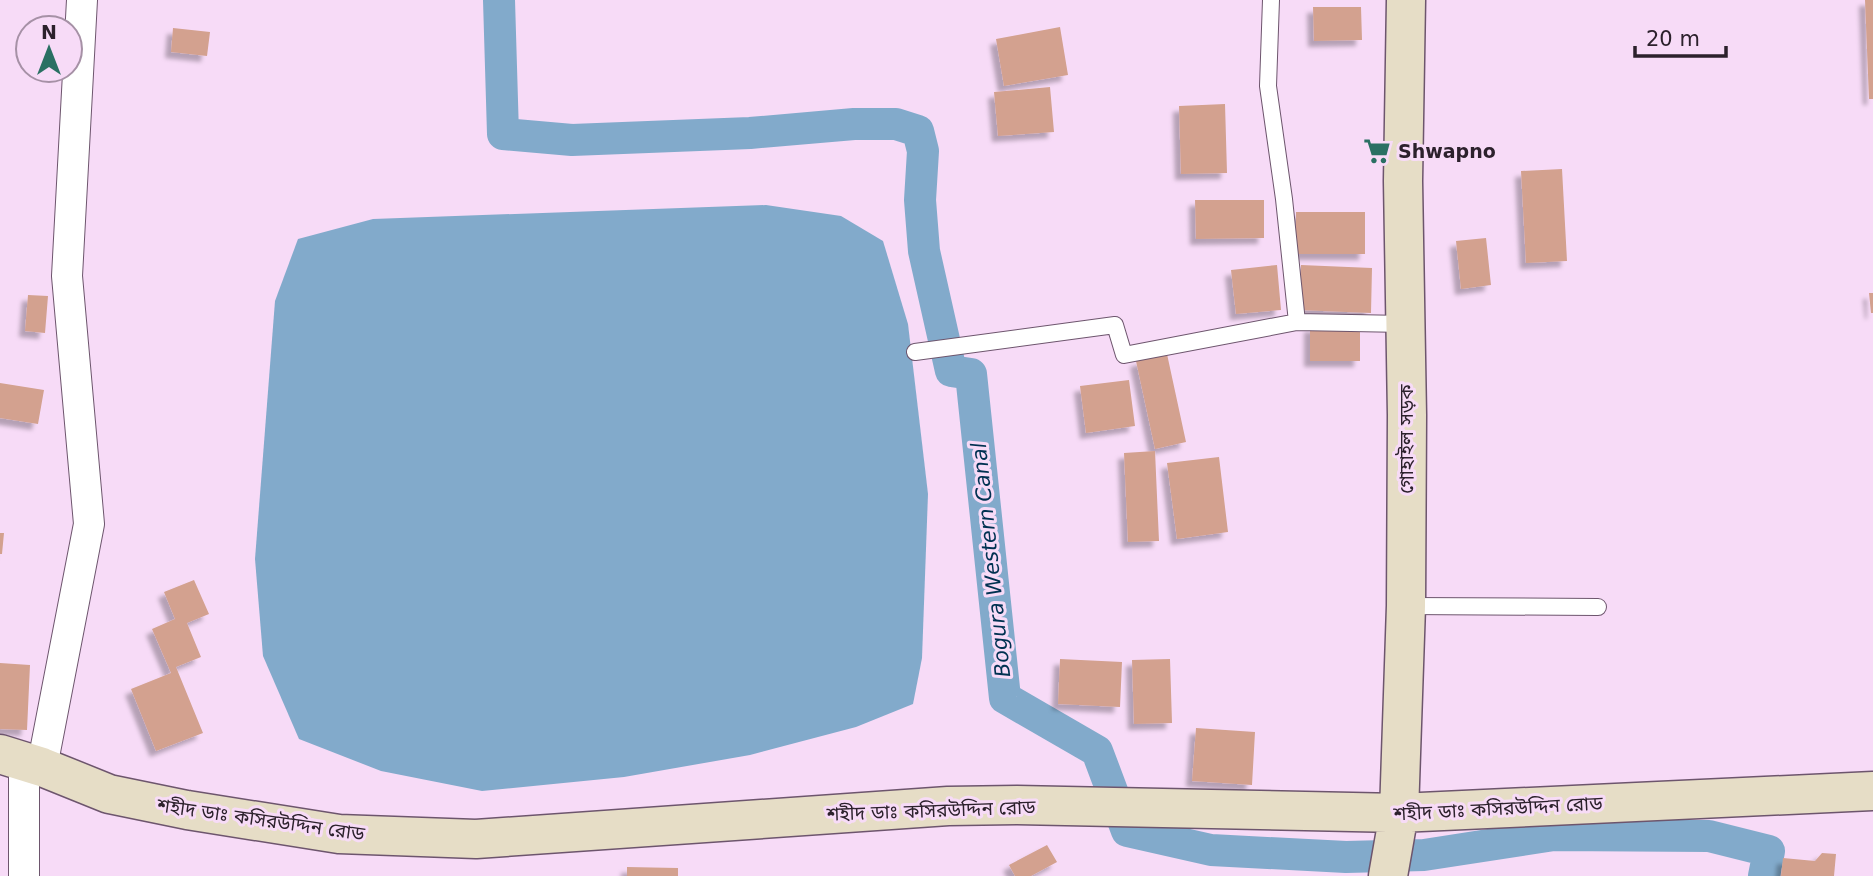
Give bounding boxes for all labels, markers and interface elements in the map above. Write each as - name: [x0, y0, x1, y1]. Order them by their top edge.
- north arrow: [14, 14, 84, 84]
- scale bar: [1635, 14, 1726, 58]
- text: N: [41, 21, 57, 43]
- text: 20 m: [1646, 27, 1700, 51]
- supermarket icon: Shwapno: [1362, 136, 1392, 166]
- place label: Shwapno: [1398, 140, 1496, 162]
- street label: গোহাইল সড়ক: [1395, 384, 1417, 494]
- water label: Bogura Western Canal: [967, 441, 1015, 679]
- street label: শহীদ ডাঃ কসিরউদ্দিন রোড: [1392, 792, 1604, 825]
- street label: শহীদ ডাঃ কসিরউদ্দিন রোড: [155, 793, 367, 845]
- street label: শহীদ ডাঃ কসিরউদ্দিন রোড: [825, 795, 1036, 825]

